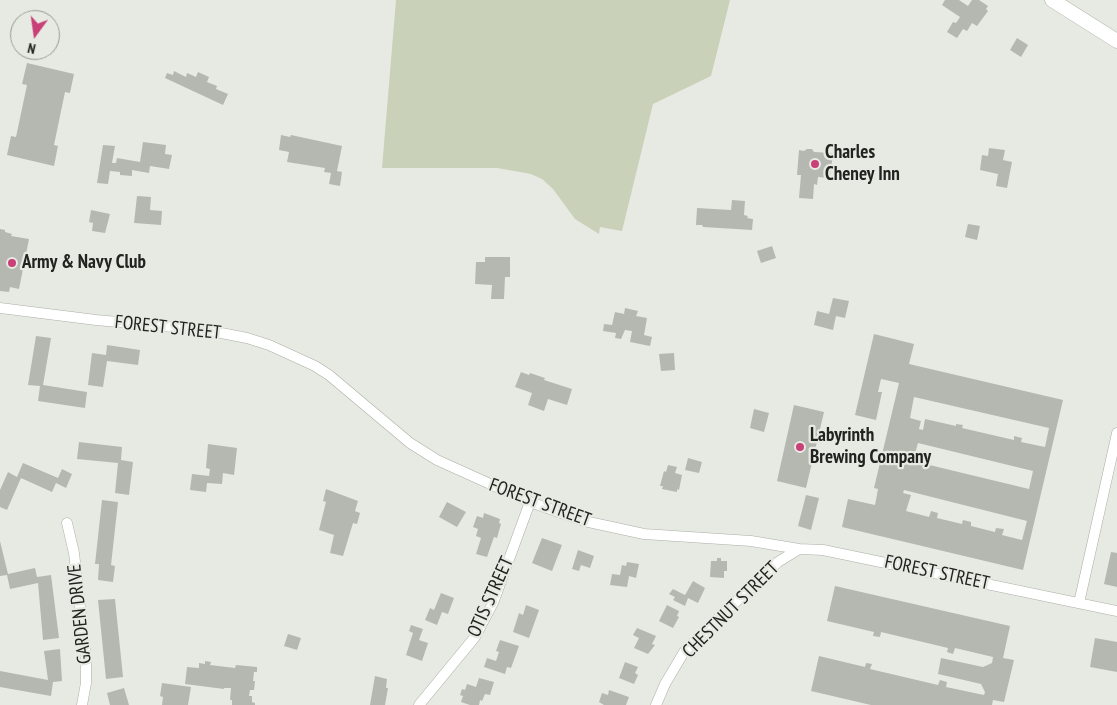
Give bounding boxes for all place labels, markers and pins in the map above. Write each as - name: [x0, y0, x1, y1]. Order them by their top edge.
- place label: Charles Cheney Inn: [825, 142, 900, 186]
- marker: Charles Cheney Inn: [809, 158, 821, 170]
- place label: Army & Navy Club: [22, 252, 146, 274]
- marker: Army & Navy Club: [6, 257, 18, 269]
- place label: Labyrinth Brewing Company: [810, 425, 931, 469]
- marker: Labyrinth Brewing Company: [794, 441, 806, 453]

